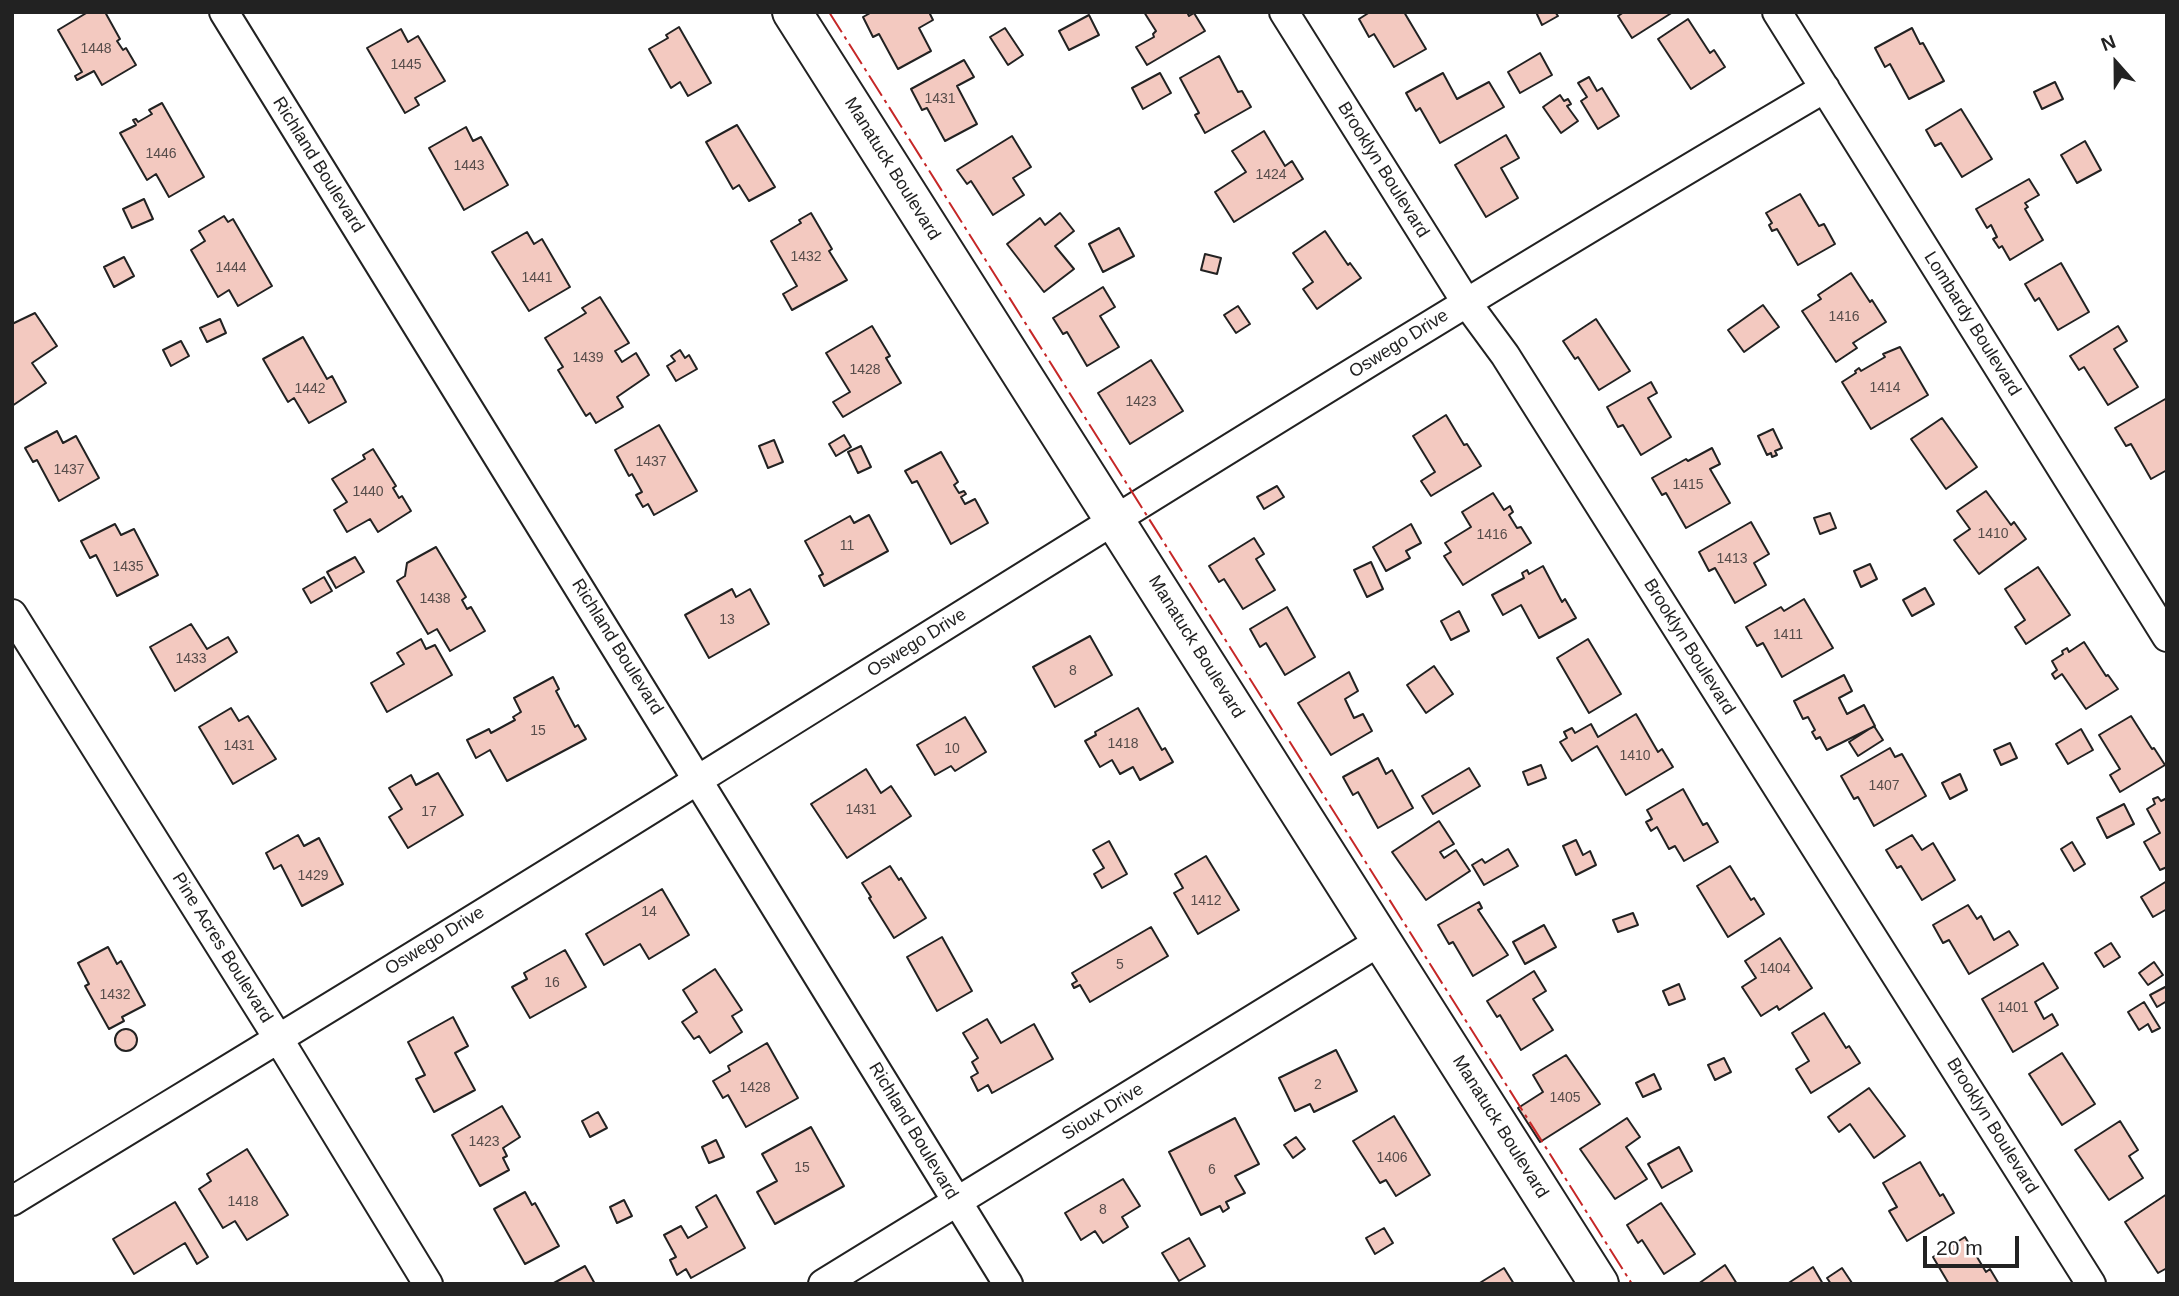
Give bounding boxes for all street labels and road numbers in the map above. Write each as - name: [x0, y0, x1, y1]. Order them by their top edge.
- street label: Richland Boulevard: [267, 93, 369, 237]
- street label: Manatuck Boulevard: [839, 94, 945, 244]
- street label: Brooklyn Boulevard: [1332, 98, 1434, 242]
- street label: Lombardy Boulevard: [1919, 248, 2025, 400]
- street label: Oswego Drive: [1345, 305, 1453, 383]
- street label: Manatuck Boulevard: [1143, 572, 1249, 722]
- street label: Richland Boulevard: [566, 575, 668, 719]
- street label: Brooklyn Boulevard: [1638, 575, 1740, 719]
- street label: Oswego Drive: [863, 604, 971, 682]
- street label: Pine Acres Boulevard: [167, 869, 277, 1027]
- street label: Oswego Drive: [381, 902, 489, 980]
- street label: Manatuck Boulevard: [1447, 1052, 1553, 1202]
- street label: Brooklyn Boulevard: [1941, 1054, 2043, 1198]
- street label: Richland Boulevard: [864, 1059, 962, 1203]
- street label: Sioux Drive: [1058, 1078, 1148, 1146]

